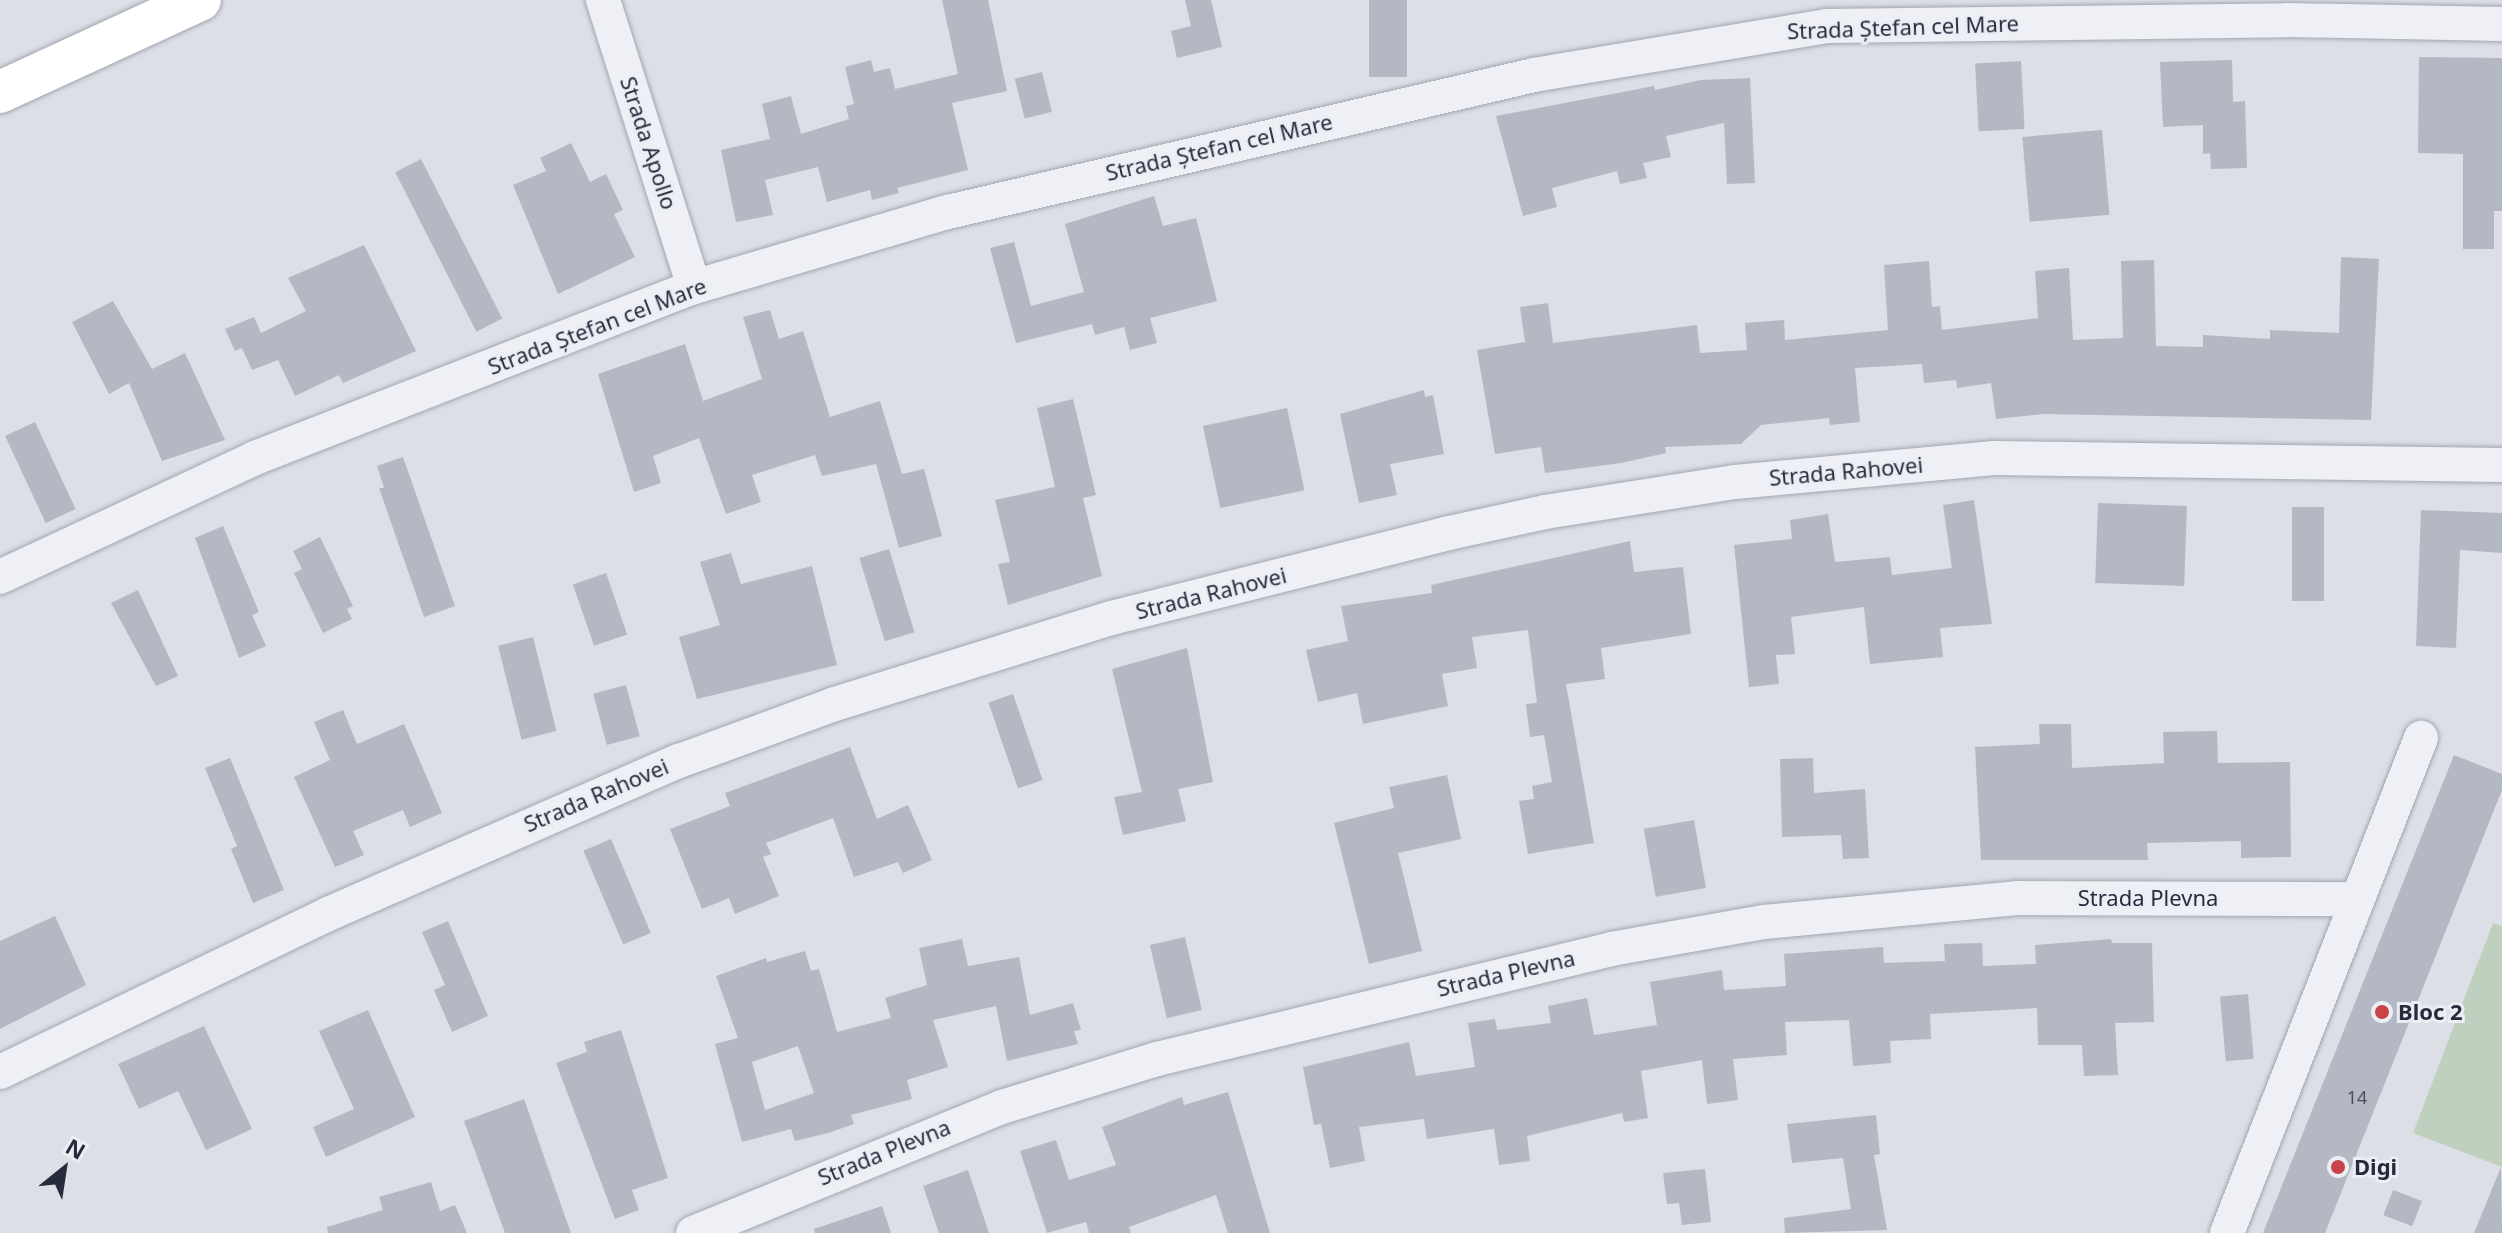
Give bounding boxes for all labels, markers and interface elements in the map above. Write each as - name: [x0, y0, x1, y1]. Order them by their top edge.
- street label: Strada Ștefan cel Mare: [1787, 10, 2019, 44]
- street label: Strada Apollo: [615, 73, 683, 213]
- street label: Strada Ștefan cel Mare: [1103, 108, 1335, 186]
- street label: Strada Ștefan cel Mare: [484, 272, 710, 380]
- street label: Strada Rahovei: [1768, 451, 1924, 491]
- street label: Strada Rahovei: [1133, 562, 1289, 624]
- street label: Strada Rahovei: [520, 753, 672, 837]
- street label: Strada Plevna: [2078, 885, 2218, 911]
- street label: Strada Plevna: [1434, 944, 1578, 1002]
- place label: Bloc 2: [2398, 999, 2463, 1025]
- marker: Bloc 2: [2373, 1003, 2391, 1021]
- house number: 14: [2347, 1086, 2367, 1108]
- street label: Strada Plevna: [814, 1113, 954, 1191]
- north arrow: [24, 1129, 104, 1209]
- text: N: [61, 1131, 91, 1166]
- place label: Digi: [2354, 1154, 2397, 1180]
- marker: Digi: [2329, 1158, 2347, 1176]

